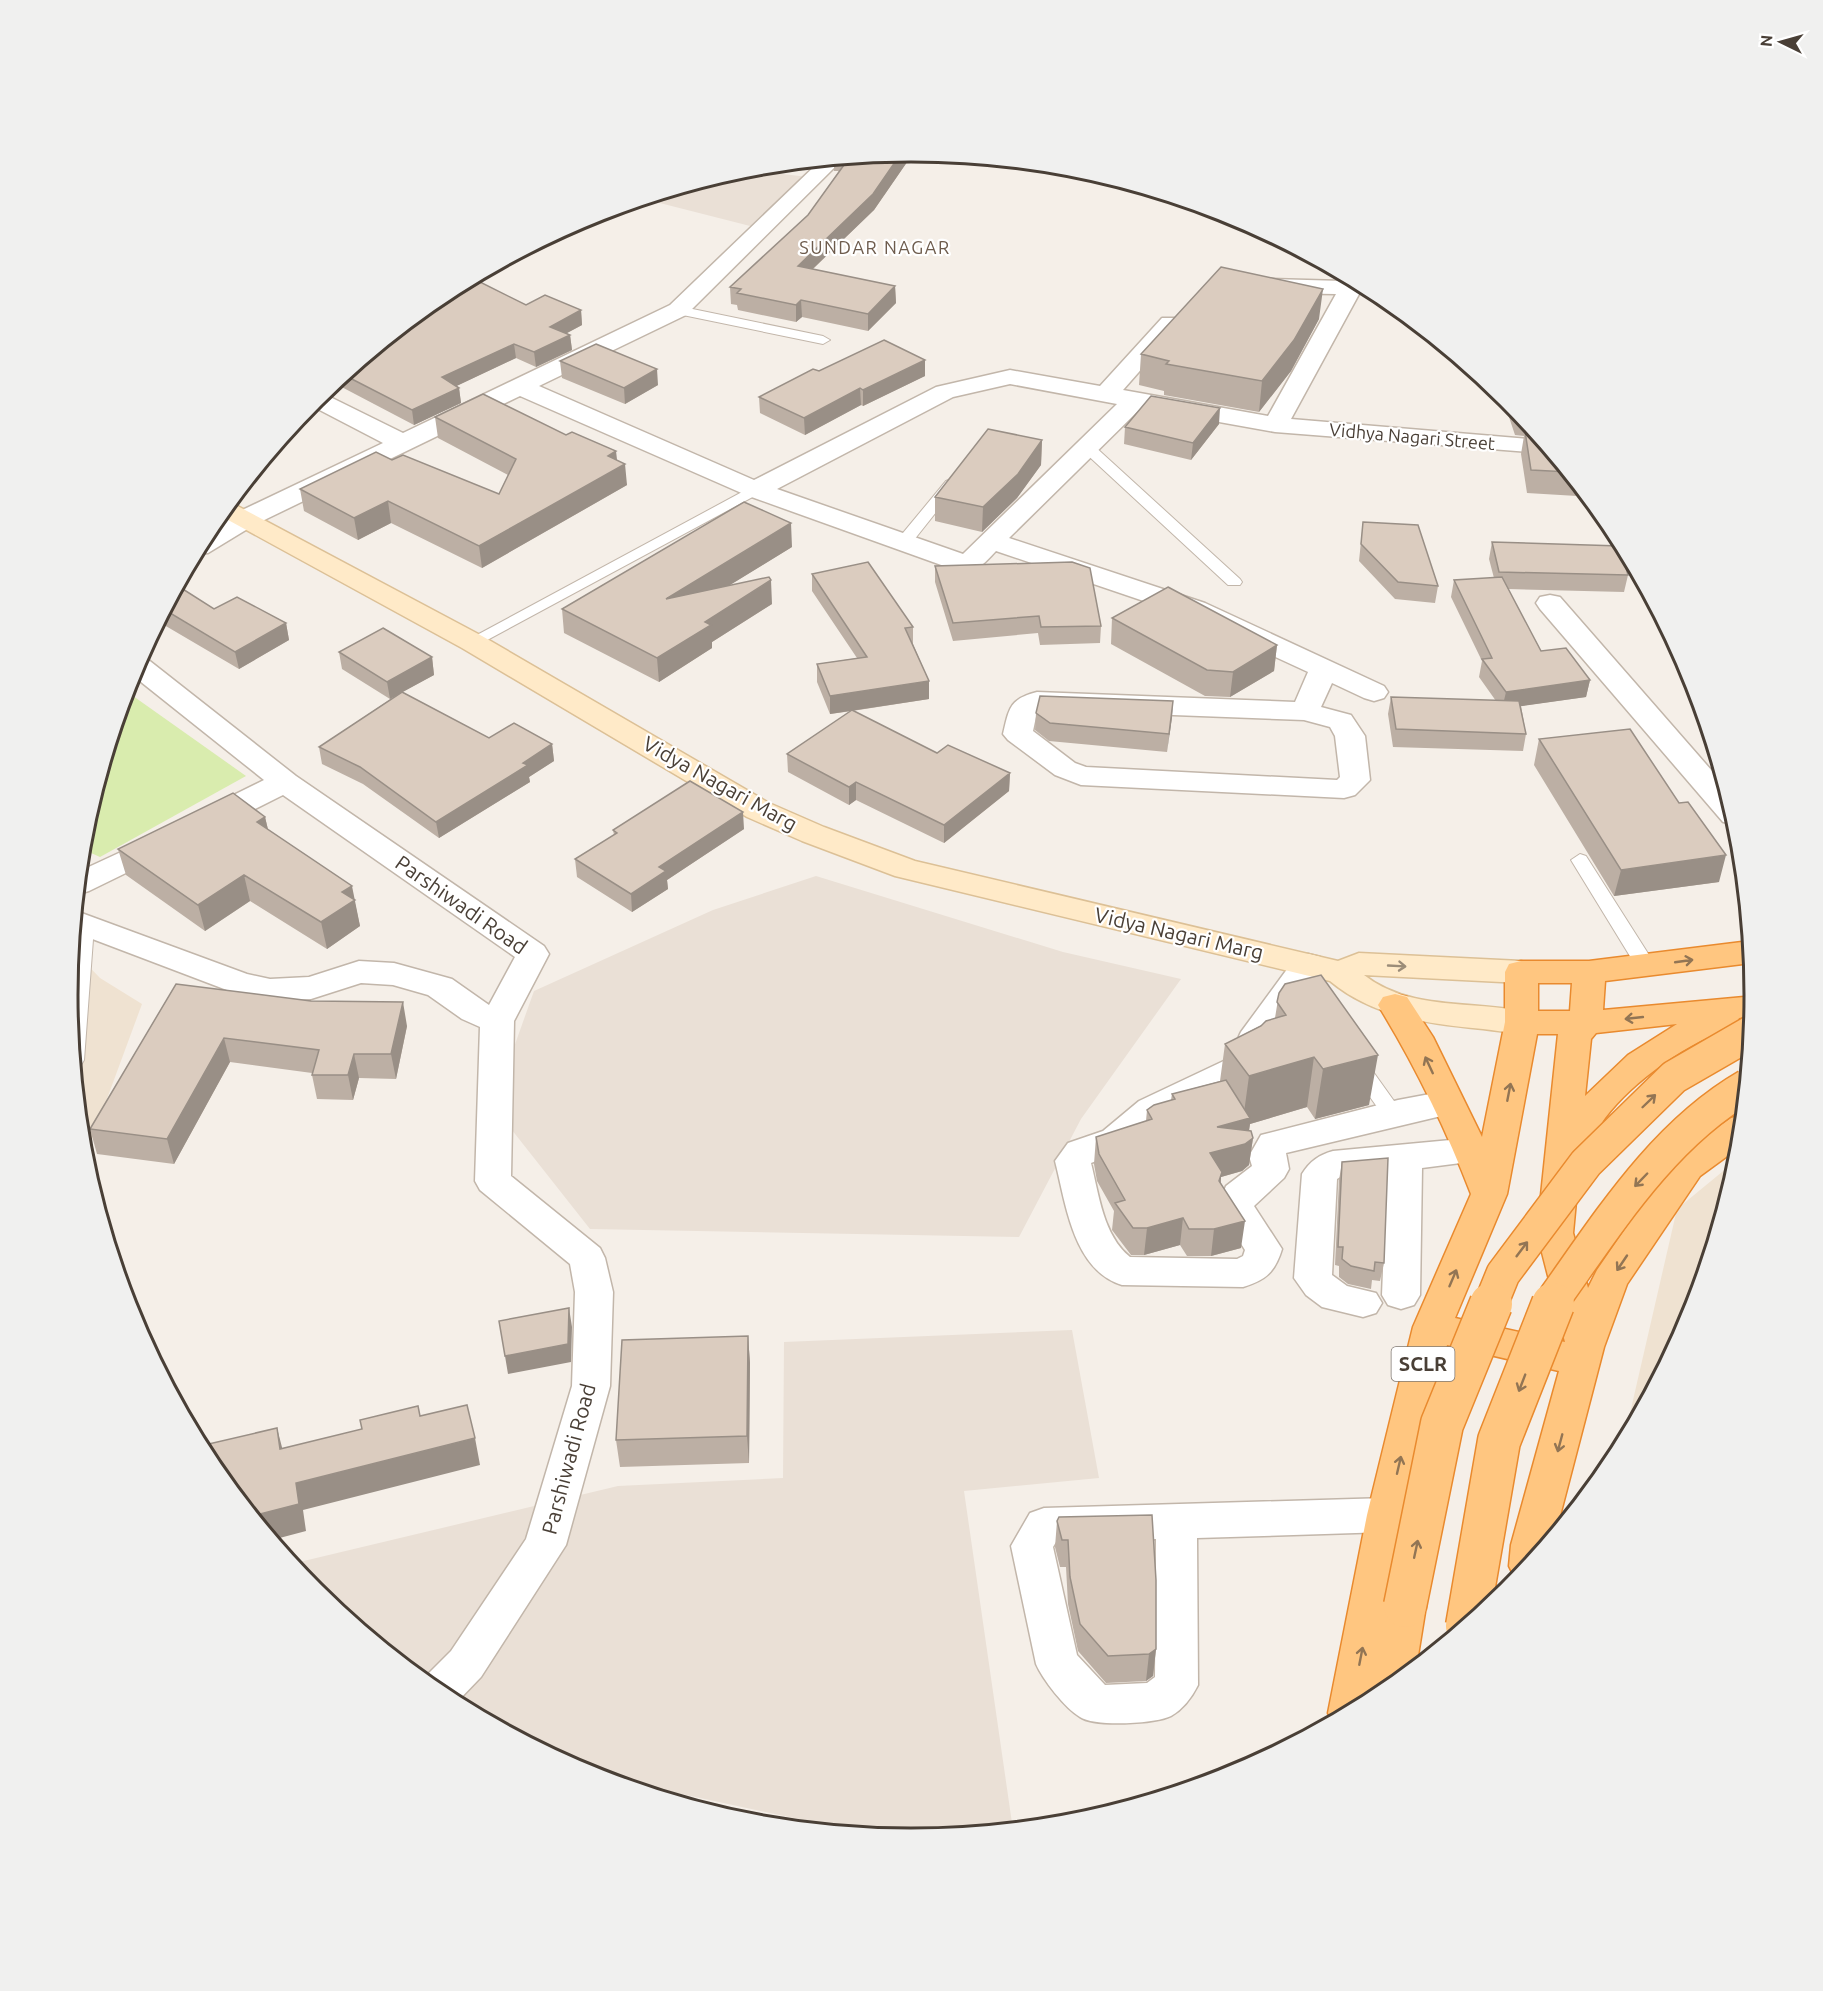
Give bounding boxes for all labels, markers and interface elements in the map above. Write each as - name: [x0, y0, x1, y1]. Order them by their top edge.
- north arrow: [1751, 12, 1811, 72]
- text: N: [1757, 34, 1776, 47]
- district label: SUNDAR NAGAR: [799, 237, 951, 257]
- street label: Vidhya Nagari Street: [1328, 419, 1496, 453]
- street label: Vidya Nagari Marg: [639, 731, 802, 835]
- street label: Parshiwadi Road: [391, 850, 532, 958]
- street label: Vidya Nagari Marg: [1092, 902, 1266, 964]
- one-way arrow: [1674, 955, 1694, 966]
- one-way arrow: [1386, 960, 1406, 971]
- one-way arrow: [1624, 1013, 1644, 1024]
- one-way arrow: [1422, 1057, 1434, 1075]
- one-way arrow: [1504, 1083, 1515, 1103]
- one-way arrow: [1641, 1094, 1656, 1109]
- one-way arrow: [1633, 1173, 1648, 1188]
- one-way arrow: [1516, 1241, 1529, 1257]
- one-way arrow: [1616, 1254, 1628, 1271]
- one-way arrow: [1448, 1269, 1459, 1288]
- road number: SCLR: [1392, 1347, 1454, 1381]
- one-way arrow: [1516, 1373, 1527, 1392]
- street label: Parshiwadi Road: [536, 1381, 600, 1537]
- one-way arrow: [1553, 1434, 1565, 1453]
- one-way arrow: [1394, 1456, 1406, 1475]
- one-way arrow: [1411, 1540, 1422, 1559]
- one-way arrow: [1356, 1647, 1367, 1666]

